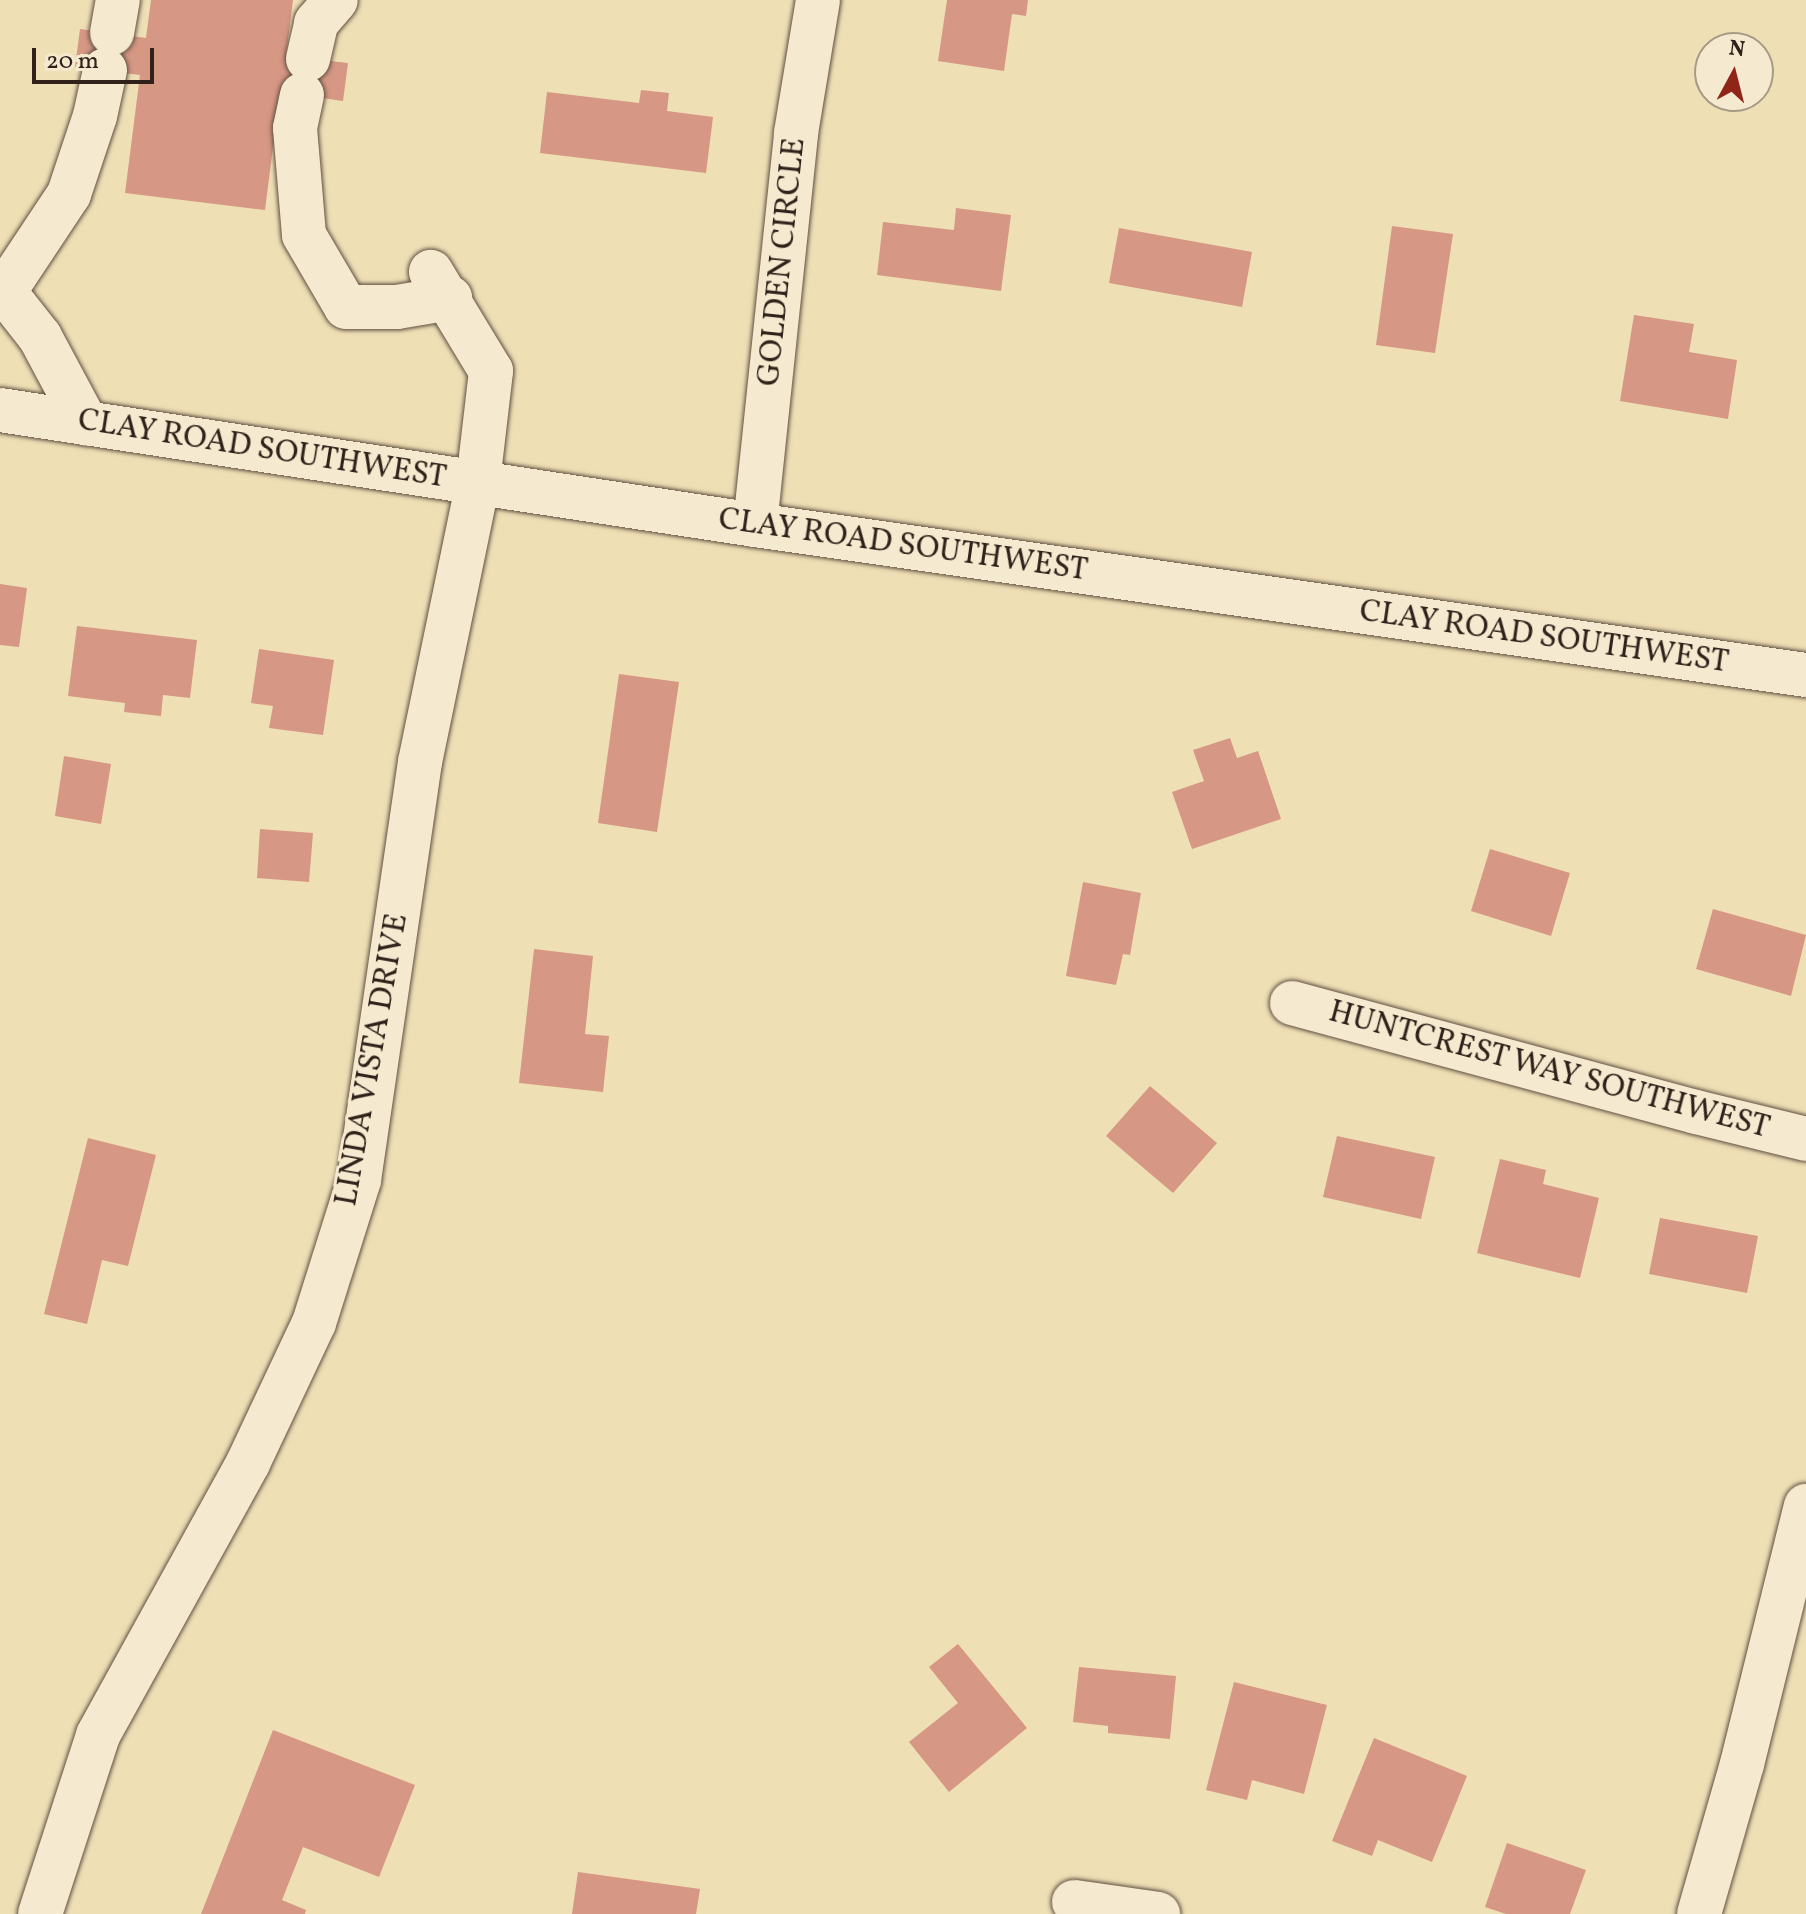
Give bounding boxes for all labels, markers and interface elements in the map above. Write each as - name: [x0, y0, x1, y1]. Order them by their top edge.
- scale bar: [36, 32, 158, 82]
- north arrow: [1694, 32, 1774, 112]
- text: N: [1727, 33, 1747, 66]
- text: 20 m: [46, 45, 99, 79]
- street label: GOLDEN CIRCLE: [751, 136, 815, 388]
- street label: CLAY ROAD SOUTHWEST: [75, 402, 449, 498]
- street label: CLAY ROAD SOUTHWEST: [715, 501, 1091, 591]
- street label: CLAY ROAD SOUTHWEST: [1356, 593, 1732, 683]
- street label: LINDA VISTA DRIVE: [328, 910, 418, 1210]
- street label: HUNTCREST WAY SOUTHWEST: [1323, 993, 1775, 1149]

